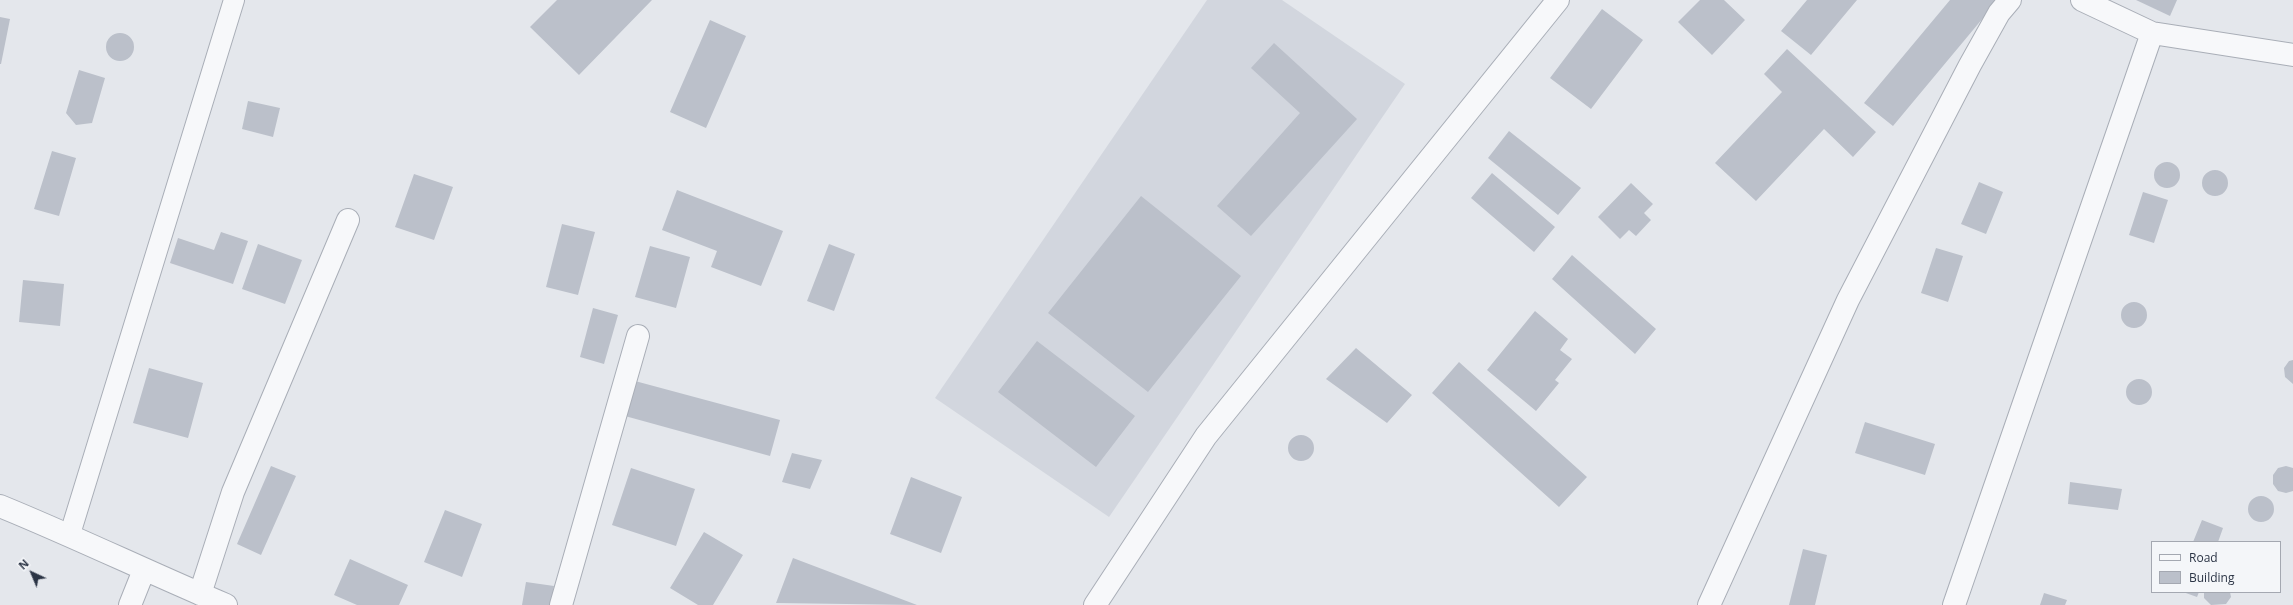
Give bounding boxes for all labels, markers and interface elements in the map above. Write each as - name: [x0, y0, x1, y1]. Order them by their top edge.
- legend: [2151, 541, 2281, 593]
- text: Road: [2189, 549, 2218, 566]
- north arrow: [12, 553, 52, 593]
- text: N: [15, 556, 32, 573]
- text: Building: [2189, 569, 2234, 586]

